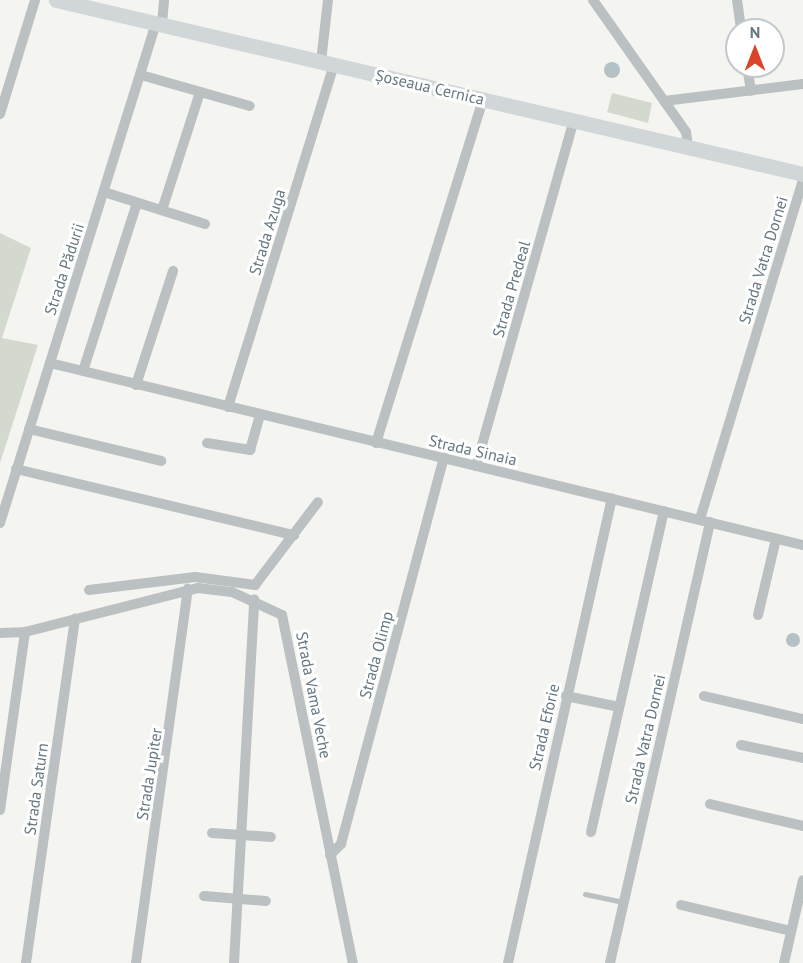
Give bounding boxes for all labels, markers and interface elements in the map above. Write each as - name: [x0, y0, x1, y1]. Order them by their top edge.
- north arrow: [725, 18, 785, 78]
- text: N: [750, 22, 760, 42]
- street label: Șoseaua Cernica: [374, 65, 486, 109]
- street label: Strada Azuga: [245, 186, 289, 278]
- street label: Strada Vatra Dornei: [734, 194, 792, 326]
- street label: Strada Pădurii: [40, 221, 88, 317]
- street label: Strada Predeal: [488, 239, 534, 339]
- street label: Strada Sinaia: [427, 431, 519, 469]
- street label: Strada Olimp: [355, 609, 397, 701]
- street label: Strada Vama Veche: [292, 629, 336, 761]
- street label: Strada Vatra Dornei: [621, 672, 669, 806]
- street label: Strada Eforie: [525, 682, 563, 772]
- street label: Strada Jupiter: [132, 726, 166, 822]
- street label: Strada Saturn: [20, 742, 52, 836]

